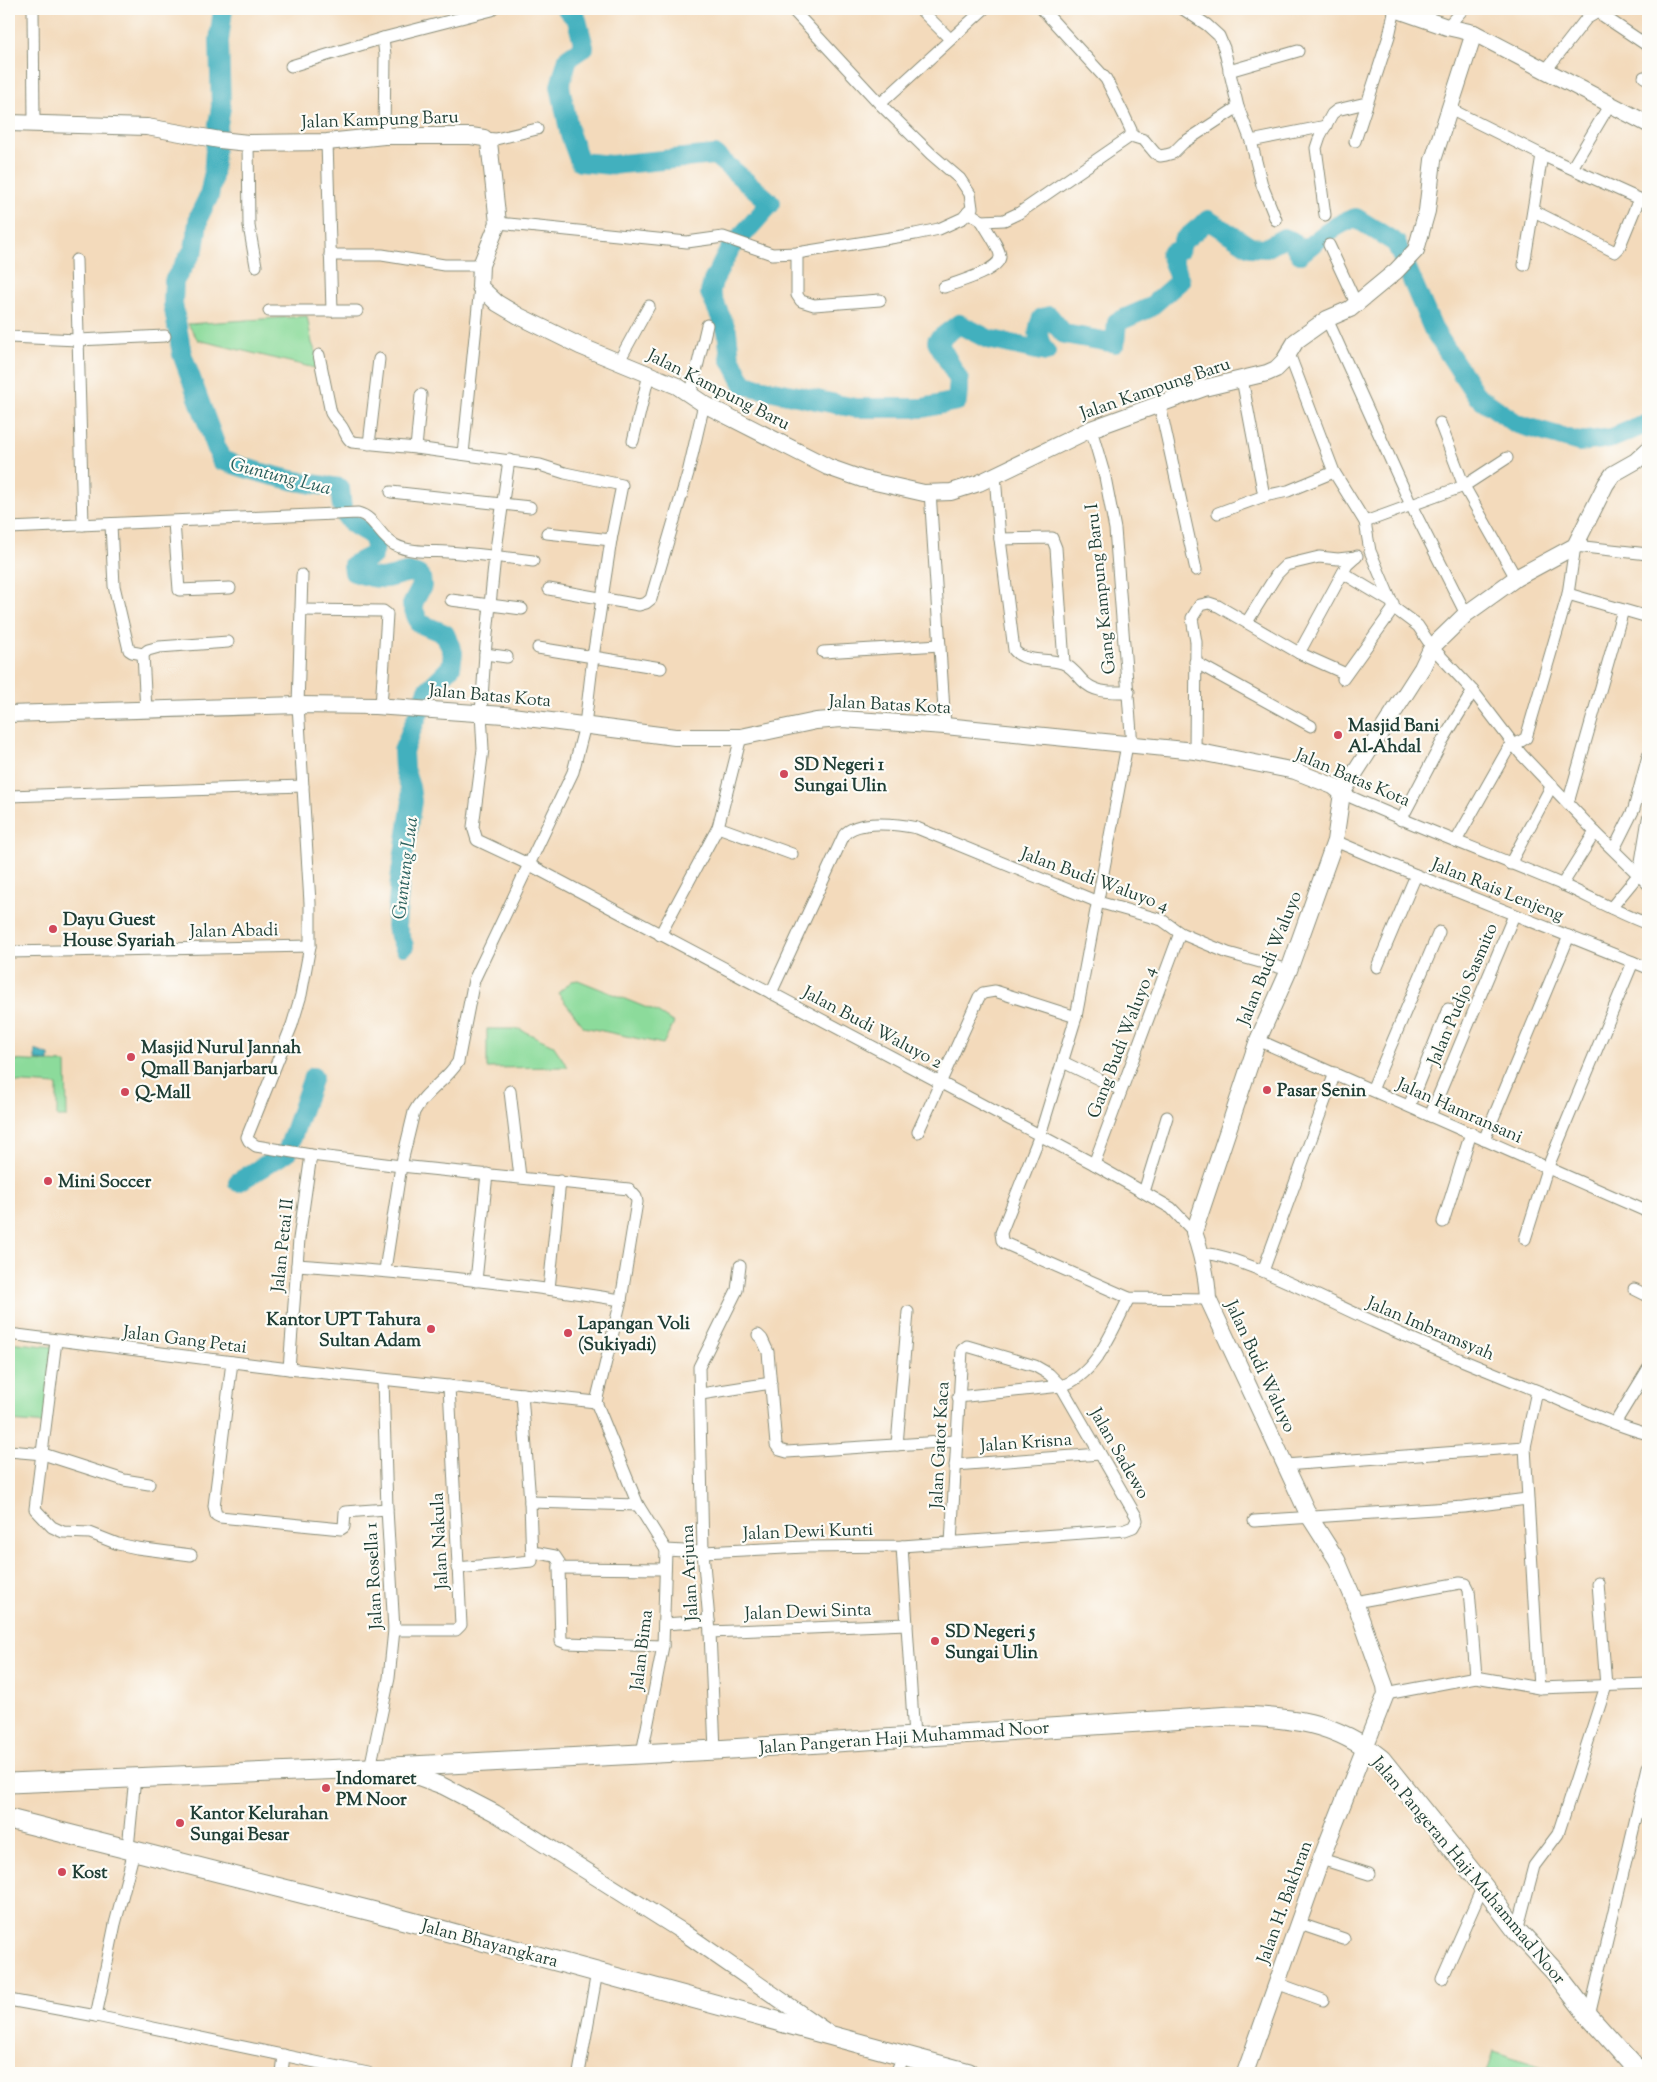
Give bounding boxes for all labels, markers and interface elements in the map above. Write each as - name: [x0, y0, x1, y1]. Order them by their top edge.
- street label: Jalan Kampung Baru: [300, 105, 459, 137]
- street label: Jalan Kampung Baru: [641, 343, 794, 438]
- street label: Jalan Kampung Baru: [1076, 352, 1234, 428]
- water label: Guntung Lua: [227, 452, 334, 503]
- street label: Gang Kampung Baru I: [1080, 502, 1124, 676]
- street label: Jalan Batas Kota: [427, 679, 552, 715]
- street label: Jalan Batas Kota: [827, 690, 952, 722]
- place label: Masjid Bani Al-Ahdal: [1348, 714, 1440, 761]
- marker: Masjid Bani Al-Ahdal: [1332, 729, 1344, 741]
- street label: Jalan Batas Kota: [1290, 743, 1414, 815]
- place label: SD Negeri 1 Sungai Ulin: [794, 753, 887, 800]
- marker: SD Negeri 1 Sungai Ulin: [778, 768, 790, 780]
- water label: Guntung Lua: [387, 815, 426, 921]
- street label: Jalan Budi Waluyo 4: [1016, 842, 1172, 920]
- street label: Jalan Rais Lenjeng: [1426, 852, 1568, 929]
- street label: Jalan Budi Waluyo: [1232, 887, 1310, 1031]
- place label: Dayu Guest House Syariah: [63, 908, 176, 955]
- street label: Jalan Abadi: [188, 918, 279, 946]
- street label: Jalan Pudjo Sasmito: [1422, 919, 1506, 1071]
- marker: Dayu Guest House Syariah: [47, 923, 59, 935]
- street label: Gang Budi Waluyo 4: [1082, 963, 1164, 1122]
- street label: Jalan Budi Waluyo 2: [797, 980, 947, 1077]
- place label: Masjid Nurul Jannah Qmall Banjarbaru: [141, 1036, 302, 1083]
- marker: Masjid Nurul Jannah Qmall Banjarbaru: [125, 1051, 137, 1063]
- street label: Jalan Hamransani: [1391, 1072, 1526, 1151]
- place label: Pasar Senin: [1277, 1079, 1367, 1105]
- place label: Q-Mall: [135, 1081, 192, 1107]
- marker: Pasar Senin: [1261, 1084, 1273, 1096]
- marker: Q-Mall: [119, 1086, 131, 1098]
- place label: Mini Soccer: [58, 1170, 151, 1196]
- marker: Mini Soccer: [42, 1175, 54, 1187]
- street label: Jalan Petai II: [266, 1197, 302, 1294]
- street label: Jalan Imbramsyah: [1361, 1291, 1499, 1369]
- street label: Jalan Budi Waluyo: [1217, 1296, 1301, 1437]
- place label: Kantor UPT Tahura Sultan Adam: [266, 1308, 422, 1355]
- place label: Lapangan Voli (Sukiyadi): [578, 1312, 691, 1359]
- street label: Jalan Gang Petai: [120, 1320, 248, 1361]
- marker: Kantor UPT Tahura Sultan Adam: [425, 1323, 437, 1335]
- marker: Lapangan Voli (Sukiyadi): [562, 1327, 574, 1339]
- street label: Jalan Gatot Kaca: [925, 1381, 957, 1510]
- street label: Jalan Sadewo: [1081, 1403, 1155, 1504]
- street label: Jalan Krisna: [978, 1428, 1073, 1460]
- street label: Jalan Nakula: [425, 1492, 457, 1591]
- street label: Jalan Dewi Kunti: [741, 1518, 874, 1548]
- street label: Jalan Rosella 1: [359, 1522, 391, 1631]
- street label: Jalan Arjuna: [675, 1524, 707, 1623]
- street label: Jalan Dewi Sinta: [743, 1598, 872, 1628]
- street label: Jalan Bima: [625, 1608, 661, 1693]
- place label: SD Negeri 5 Sungai Ulin: [945, 1620, 1038, 1667]
- marker: SD Negeri 5 Sungai Ulin: [929, 1635, 941, 1647]
- street label: Jalan Pangeran Haji Muhammad Noor: [757, 1716, 1050, 1762]
- street label: Jalan Pangeran Haji Muhammad Noor: [1363, 1751, 1571, 1991]
- place label: Indomaret PM Noor: [336, 1767, 417, 1814]
- marker: Indomaret PM Noor: [320, 1782, 332, 1794]
- place label: Kantor Kelurahan Sungai Besar: [190, 1802, 329, 1849]
- marker: Kantor Kelurahan Sungai Besar: [174, 1817, 186, 1829]
- street label: Jalan H. Bakhran: [1251, 1837, 1320, 1969]
- place label: Kost: [72, 1861, 108, 1887]
- marker: Kost: [56, 1866, 68, 1878]
- street label: Jalan Bhayangkara: [417, 1914, 561, 1976]

